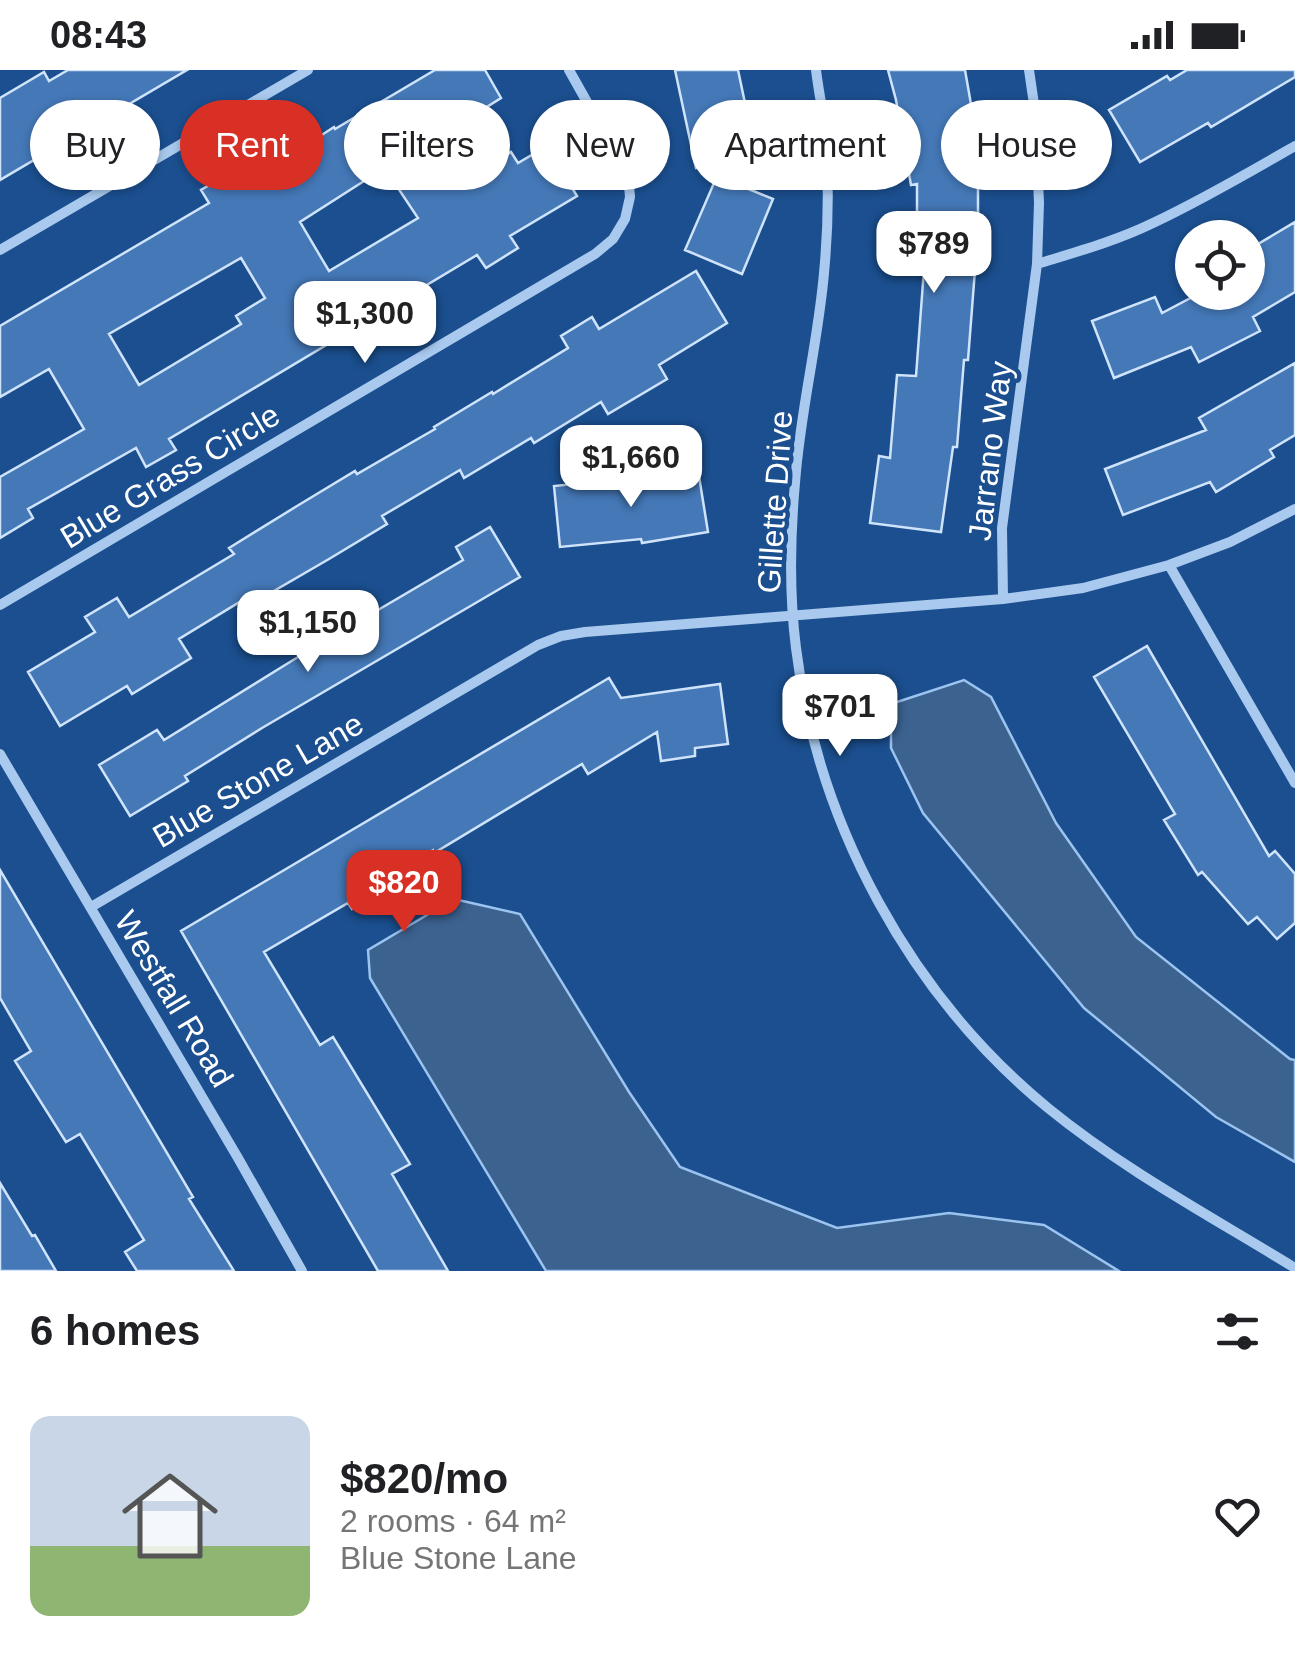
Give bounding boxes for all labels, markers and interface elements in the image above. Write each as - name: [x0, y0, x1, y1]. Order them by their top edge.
- text: 08:43: [50, 14, 147, 56]
- chip: Buy: [30, 100, 160, 190]
- chip: Rent: [180, 100, 324, 190]
- chip: Filters: [344, 100, 510, 190]
- chip: New: [530, 100, 670, 190]
- chip: Apartment: [690, 100, 921, 190]
- chip: House: [941, 100, 1112, 190]
- pin: $789: [875, 211, 993, 296]
- map controls: [1175, 220, 1265, 310]
- button: locate: [1175, 220, 1265, 310]
- text: $789: [898, 225, 970, 261]
- pin: $1,300: [284, 281, 446, 366]
- text: $1,300: [316, 295, 414, 331]
- street label: Jarrano Way: [961, 359, 1019, 543]
- street label: Blue Grass Circle: [54, 396, 286, 556]
- street label: Gillette Drive: [751, 409, 799, 595]
- pin: $1,660: [550, 425, 712, 510]
- text: $1,660: [582, 439, 680, 475]
- pin: $1,150: [227, 590, 389, 675]
- text: $1,150: [259, 604, 357, 640]
- pin: $701: [781, 674, 899, 759]
- text: $701: [804, 688, 876, 724]
- street label: Blue Stone Lane: [147, 705, 369, 855]
- pin: $820: [345, 850, 463, 935]
- text: $820: [368, 864, 440, 900]
- street label: Westfall Road: [107, 905, 241, 1093]
- icon: filters: [1210, 1304, 1265, 1359]
- text: 6 homes: [30, 1307, 200, 1354]
- text: $820/mo: [340, 1455, 508, 1502]
- icon: home: [110, 1456, 230, 1576]
- icon: heart: [1210, 1489, 1265, 1544]
- text: 2 rooms · 64 m²: [340, 1503, 566, 1539]
- text: Blue Stone Lane: [340, 1540, 577, 1576]

